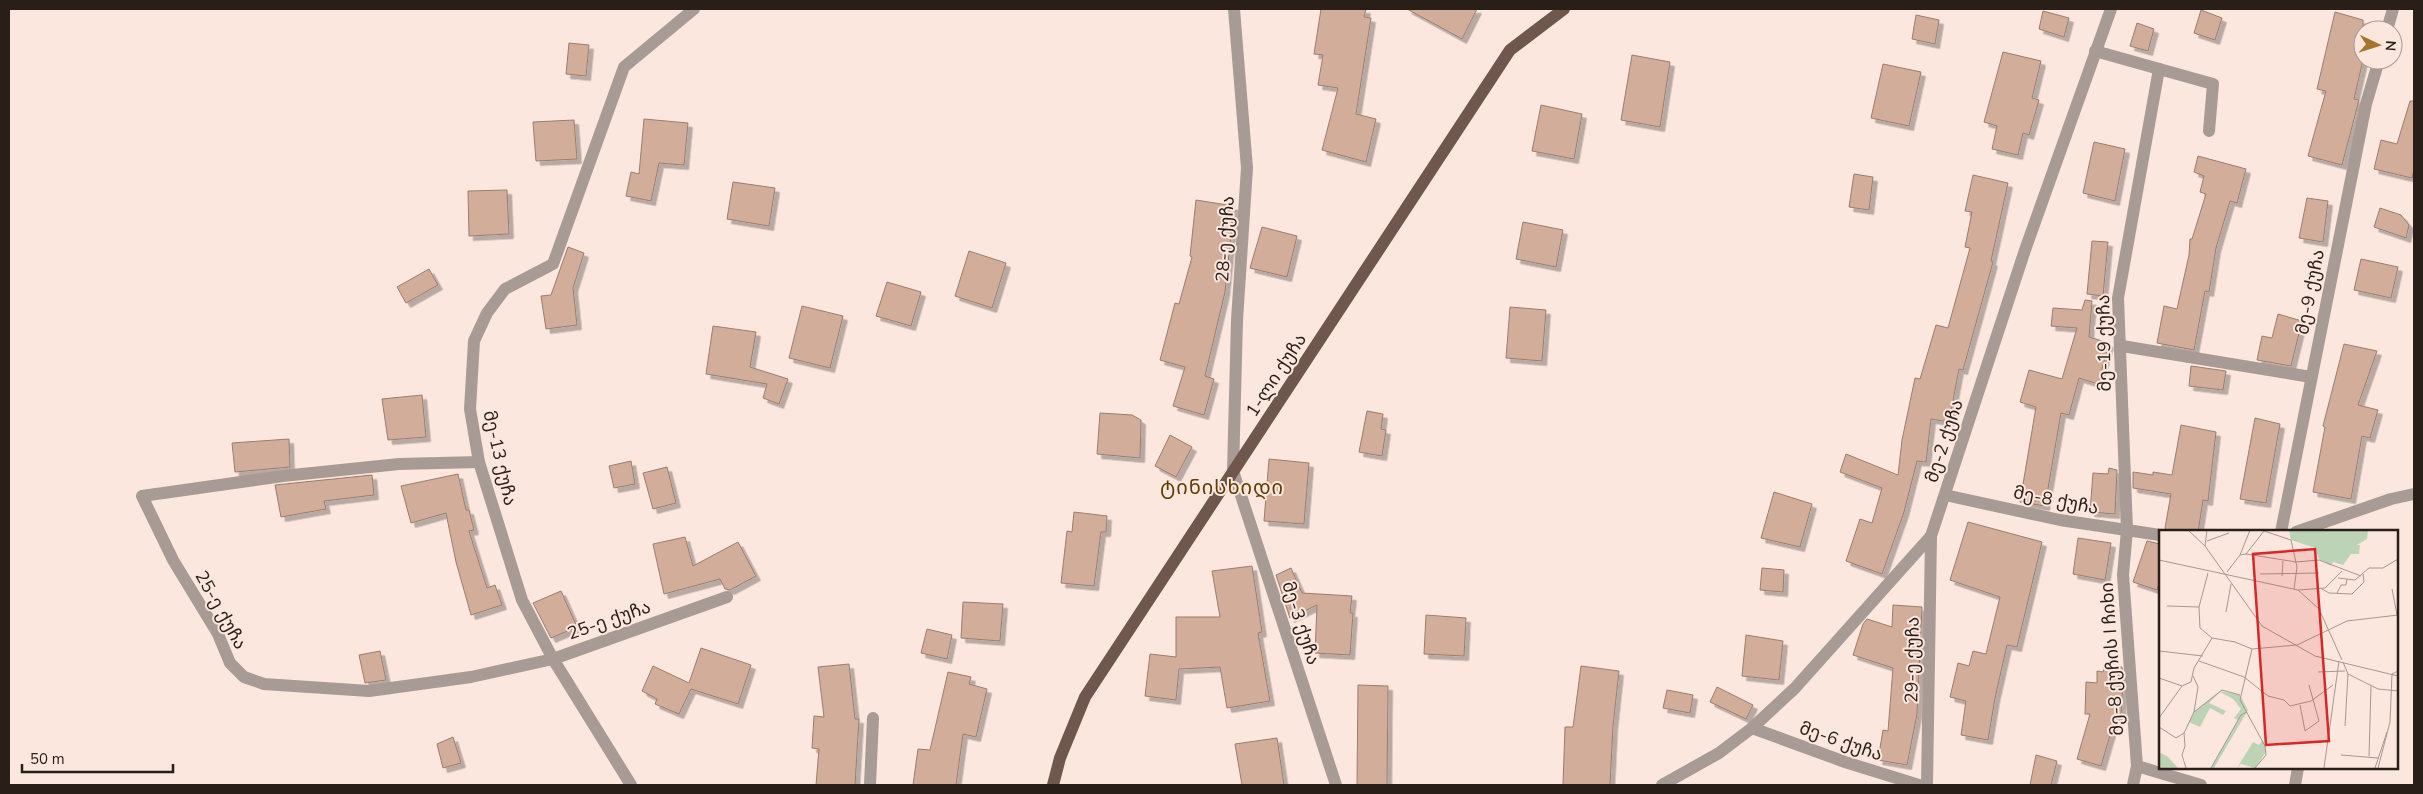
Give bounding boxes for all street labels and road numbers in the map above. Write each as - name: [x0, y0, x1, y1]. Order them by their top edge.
- street label: 28-ე ქუჩა: [1210, 195, 1240, 283]
- street label: მე-9 ქუჩა: [2290, 247, 2330, 337]
- street label: მე-19 ქუჩა: [2091, 294, 2117, 392]
- street label: 1-ლი ქუჩა: [1240, 329, 1312, 421]
- street label: მე-2 ქუჩა: [1919, 396, 1969, 486]
- street label: მე-13 ქუჩა: [477, 408, 523, 508]
- street label: მე-8 ქუჩა: [2011, 480, 2101, 520]
- street label: 25-ე ქუჩა: [190, 566, 252, 654]
- street label: მე-3 ქუჩა: [1276, 578, 1326, 668]
- street label: მე-8 ქუჩის I ჩიხი: [2095, 582, 2129, 736]
- street label: 25-ე ქუჩა: [564, 595, 654, 645]
- street label: 29-ე ქუჩა: [1899, 617, 1925, 703]
- street label: მე-6 ქუჩა: [1796, 716, 1886, 766]

